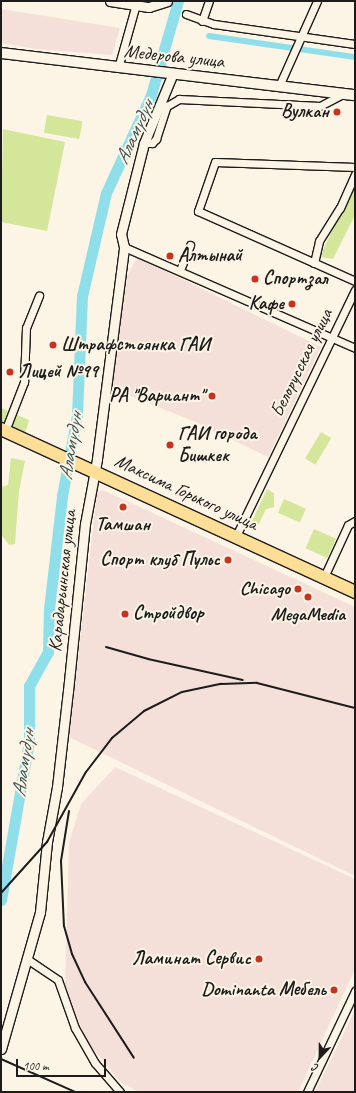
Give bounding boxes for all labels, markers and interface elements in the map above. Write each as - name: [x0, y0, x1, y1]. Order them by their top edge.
- street label: Медерова улица: [122, 40, 226, 74]
- water label: Аламүдүн: [109, 96, 159, 168]
- place label: Вулкан: [281, 101, 329, 123]
- marker: Вулкан: [332, 107, 342, 117]
- place label: Алтынай: [178, 245, 242, 267]
- marker: Алтынай: [165, 251, 175, 261]
- place label: Спортзал: [263, 268, 328, 290]
- marker: Спортзал: [250, 274, 260, 284]
- place label: Кафе: [249, 293, 284, 315]
- marker: Кафе: [287, 299, 297, 309]
- street label: Белорусская улица: [266, 305, 338, 421]
- place label: Штрафстоянка ГАИ: [61, 334, 210, 356]
- marker: Штрафстоянка ГАИ: [48, 340, 58, 350]
- place label: Лицей №99: [18, 361, 98, 383]
- marker: Лицей №99: [5, 367, 15, 377]
- place label: РА "Вариант": [109, 385, 204, 407]
- marker: РА "Вариант": [207, 391, 217, 401]
- water label: Аламүдүн: [53, 411, 87, 481]
- place label: ГАИ города Бишкек: [178, 423, 257, 467]
- marker: ГАИ города Бишкек: [165, 440, 175, 450]
- street label: Максима Горького улица: [111, 450, 261, 536]
- marker: Тамшан: [118, 502, 128, 512]
- street label: Карадарьинская улица: [44, 509, 82, 653]
- place label: Тамшан: [96, 514, 150, 536]
- place label: Спорт клуб Пульс: [101, 549, 220, 571]
- marker: Спорт клуб Пульс: [223, 555, 233, 565]
- place label: Chicago: [240, 578, 290, 600]
- marker: Chicago: [293, 584, 303, 594]
- marker: MegaMedia: [303, 592, 313, 602]
- place label: Стройдвор: [133, 603, 204, 625]
- place label: MegaMedia: [271, 604, 345, 626]
- marker: Стройдвор: [120, 609, 130, 619]
- water label: Аламүдүн: [6, 728, 40, 798]
- place label: Ламинат Сервис: [132, 948, 251, 970]
- marker: Ламинат Сервис: [254, 954, 264, 964]
- place label: Dominanta Мебель: [201, 979, 326, 1001]
- marker: Dominanta Мебель: [329, 985, 339, 995]
- north arrow: [300, 1037, 340, 1077]
- scale bar: [18, 1051, 108, 1077]
- text: 100 m: [23, 1058, 49, 1074]
- text: С: [310, 1061, 321, 1076]

